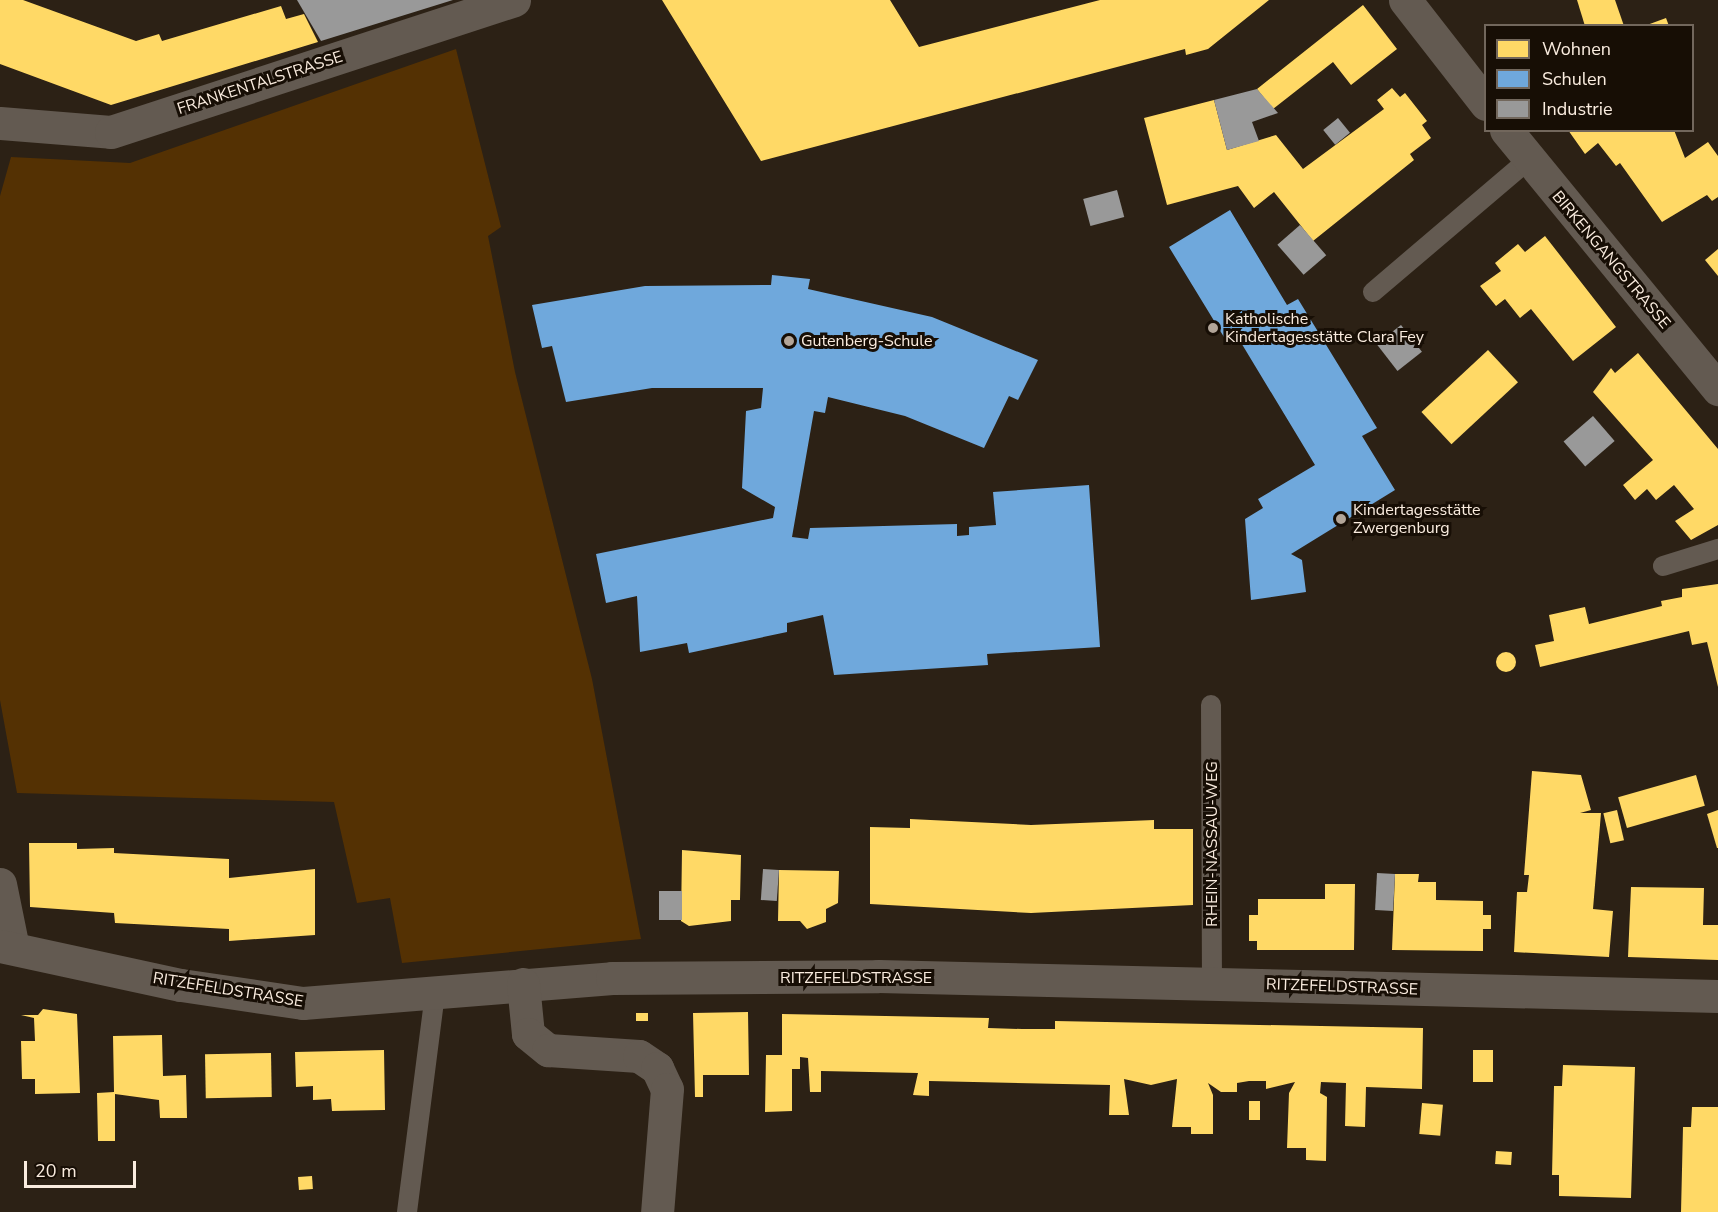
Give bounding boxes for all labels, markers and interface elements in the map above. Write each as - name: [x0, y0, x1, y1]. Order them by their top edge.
- legend: [1484, 24, 1694, 132]
- text: Wohnen: [1542, 37, 1611, 61]
- street label: FRANKENTALSTRASSE: [175, 47, 345, 119]
- text: Schulen: [1542, 67, 1607, 91]
- text: Industrie: [1542, 97, 1613, 121]
- street label: BIRKENGANGSTRASSE: [1548, 187, 1674, 333]
- place label: Katholische Kindertagesstätte Clara Fey: [1225, 309, 1424, 347]
- marker: Katholische Kindertagesstätte Clara Fey: [1206, 321, 1220, 335]
- place label: Gutenberg-Schule: [801, 331, 932, 351]
- marker: Gutenberg-Schule: [782, 334, 796, 348]
- place label: Kindertagesstätte Zwergenburg: [1353, 500, 1481, 538]
- marker: Kindertagesstätte Zwergenburg: [1334, 512, 1348, 526]
- street label: RHEIN-NASSAU-WEG: [1202, 761, 1222, 927]
- street label: RITZEFELDSTRASSE: [780, 968, 932, 988]
- street label: RITZEFELDSTRASSE: [151, 969, 305, 1011]
- street label: RITZEFELDSTRASSE: [1266, 975, 1418, 999]
- scale bar: [27, 1149, 140, 1187]
- text: 20 m: [35, 1159, 77, 1183]

